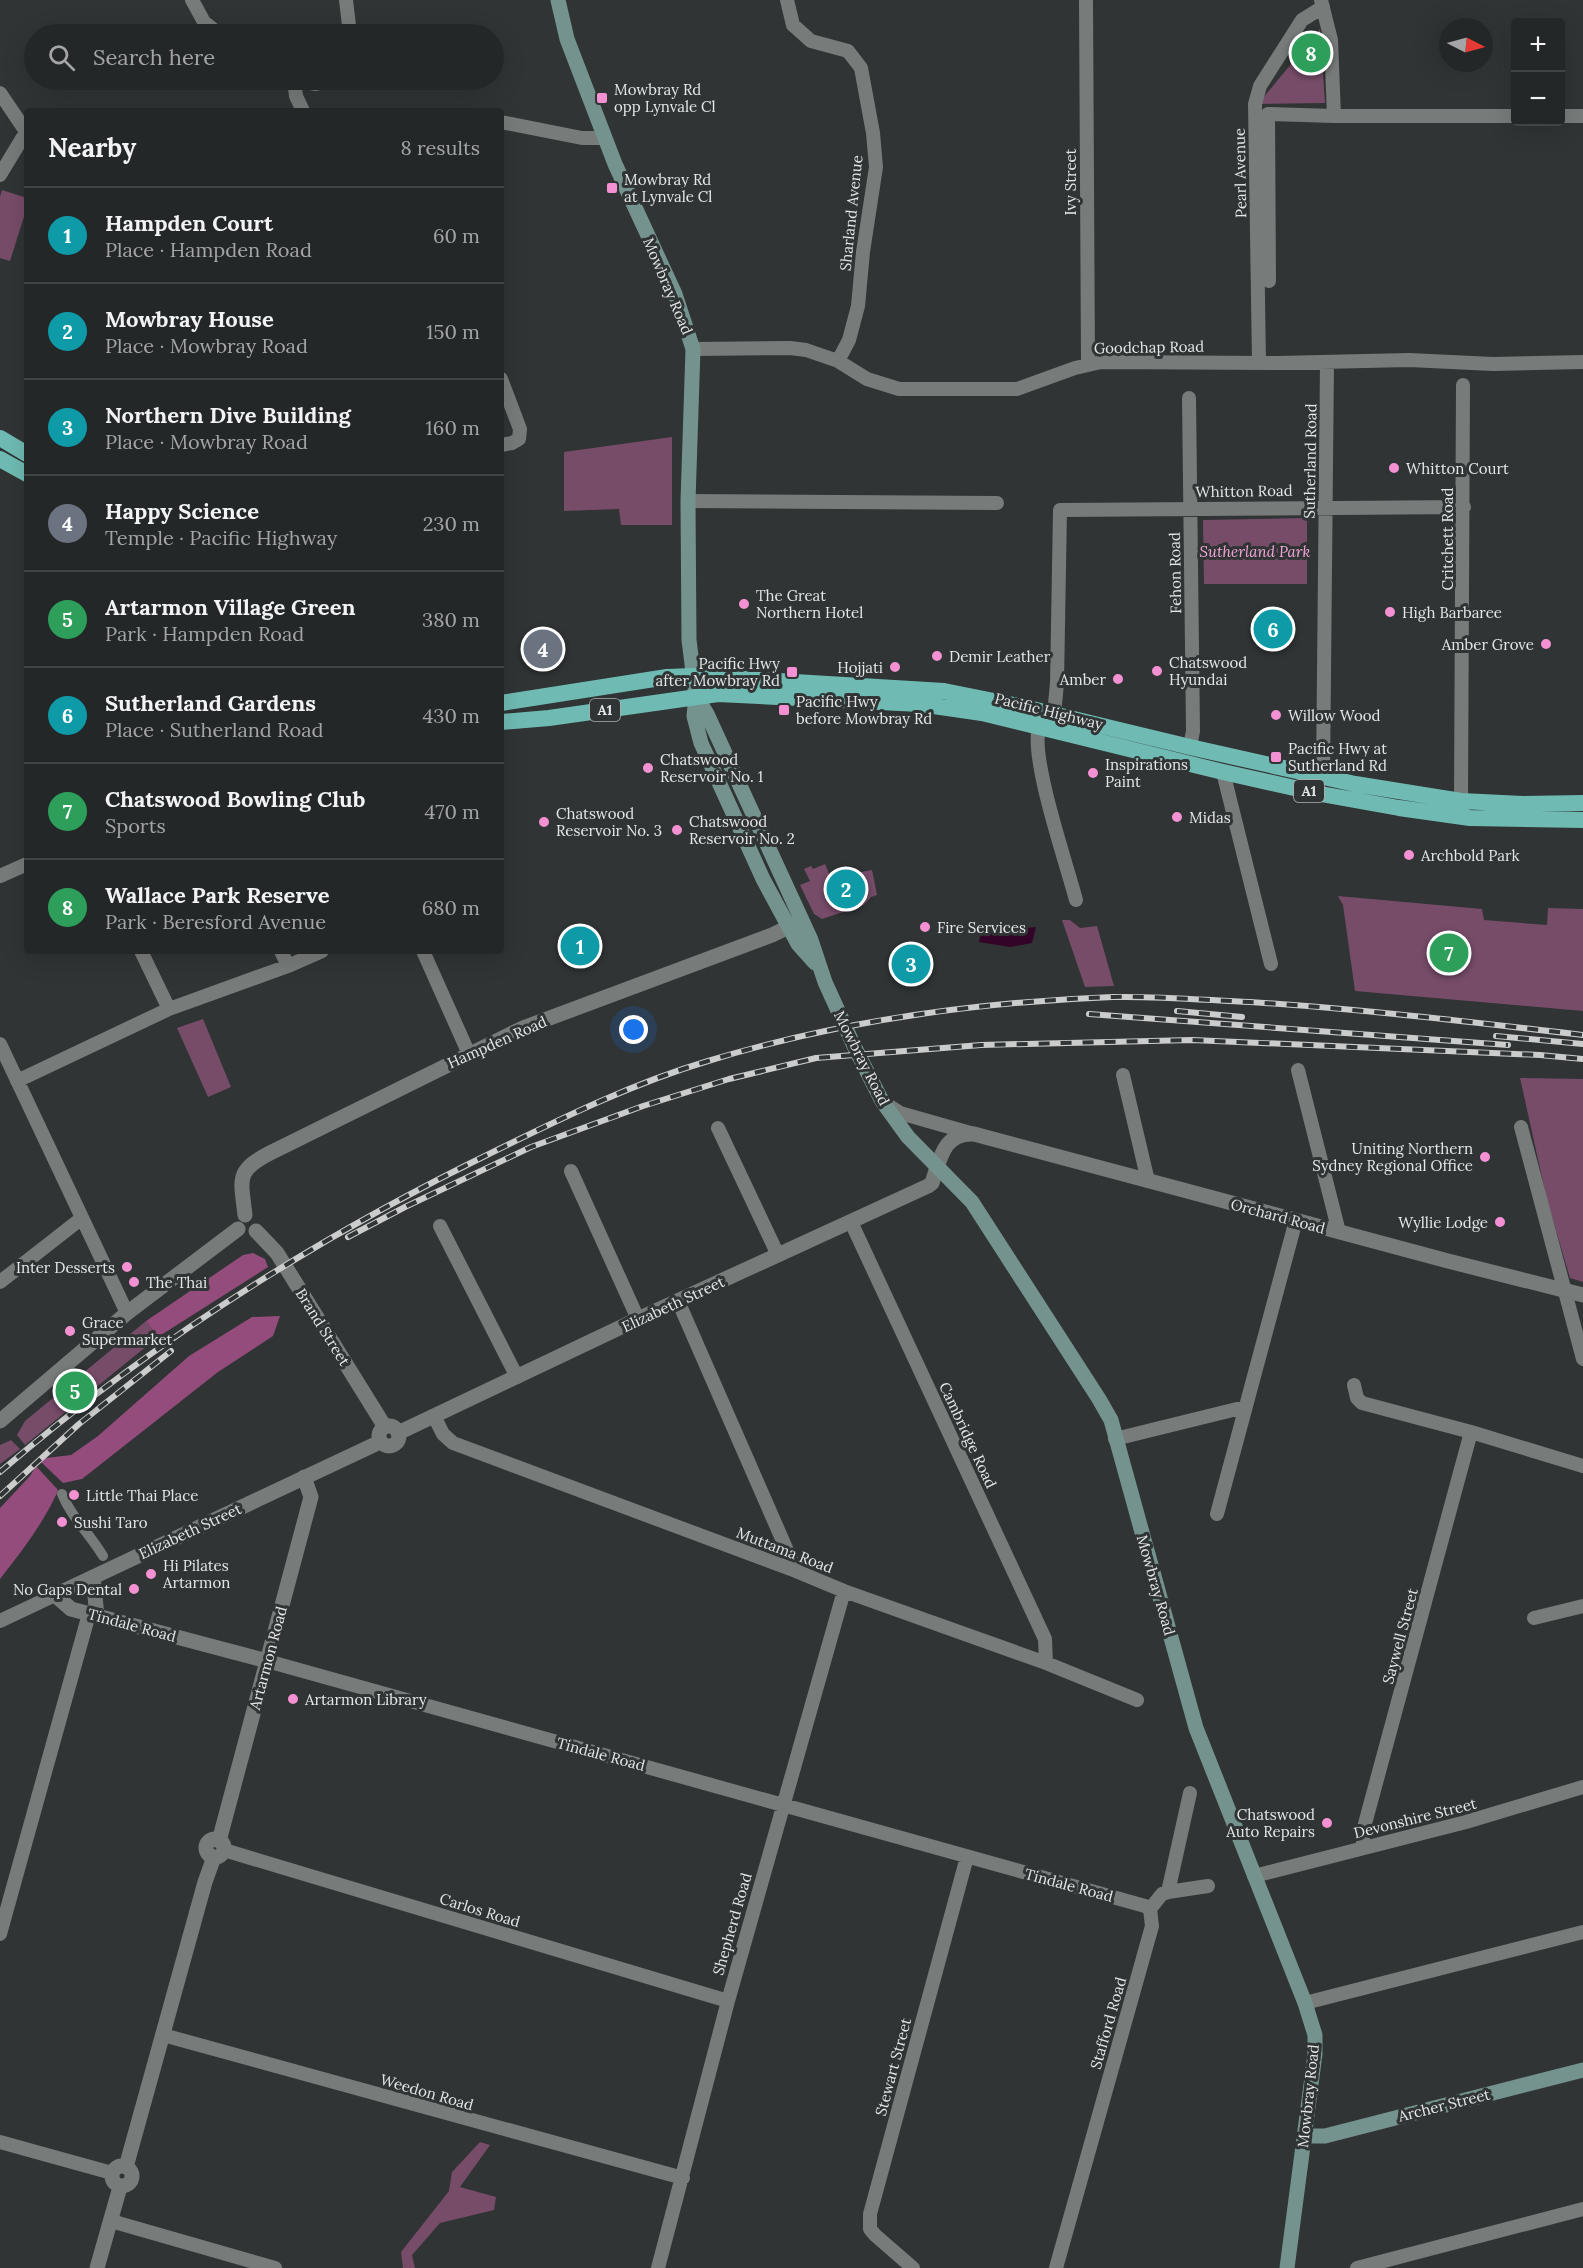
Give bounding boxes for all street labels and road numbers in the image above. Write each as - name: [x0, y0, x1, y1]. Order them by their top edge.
- street label: Pearl Avenue: [1230, 128, 1250, 218]
- street label: Ivy Street: [1061, 148, 1080, 215]
- street label: Sharland Avenue: [835, 154, 867, 272]
- street label: Mowbray Road: [639, 235, 697, 337]
- street label: Goodchap Road: [1094, 337, 1204, 357]
- street label: Sutherland Road: [1299, 403, 1321, 519]
- street label: Whitton Road: [1195, 481, 1293, 501]
- street label: Critchett Road: [1438, 488, 1457, 590]
- street label: Fehon Road: [1165, 532, 1185, 614]
- street label: Pacific Highway: [993, 688, 1105, 734]
- road number: A1: [590, 699, 620, 721]
- road number: A1: [1294, 780, 1324, 802]
- street label: Mowbray Road: [830, 1007, 894, 1109]
- street label: Hampden Road: [444, 1012, 550, 1072]
- street label: Orchard Road: [1229, 1194, 1327, 1238]
- street label: Elizabeth Street: [619, 1272, 728, 1336]
- street label: Brand Street: [292, 1285, 354, 1369]
- street label: Cambridge Road: [935, 1379, 1001, 1491]
- street label: Elizabeth Street: [136, 1499, 245, 1563]
- street label: Muttama Road: [734, 1523, 836, 1577]
- street label: Mowbray Road: [1133, 1533, 1179, 1637]
- street label: Saywell Street: [1378, 1586, 1422, 1686]
- street label: Tindale Road: [86, 1604, 178, 1646]
- street label: Artarmon Road: [245, 1604, 291, 1713]
- street label: Tindale Road: [555, 1733, 647, 1775]
- street label: Devonshire Street: [1352, 1794, 1478, 1842]
- street label: Tindale Road: [1023, 1864, 1115, 1906]
- street label: Shepherd Road: [708, 1871, 756, 1977]
- street label: Carlos Road: [437, 1889, 523, 1931]
- street label: Stafford Road: [1086, 1975, 1130, 2071]
- street label: Stewart Street: [871, 2016, 915, 2118]
- street label: Mowbray Road: [1293, 2043, 1323, 2149]
- street label: Weedon Road: [378, 2070, 476, 2114]
- street label: Archer Street: [1395, 2084, 1492, 2126]

